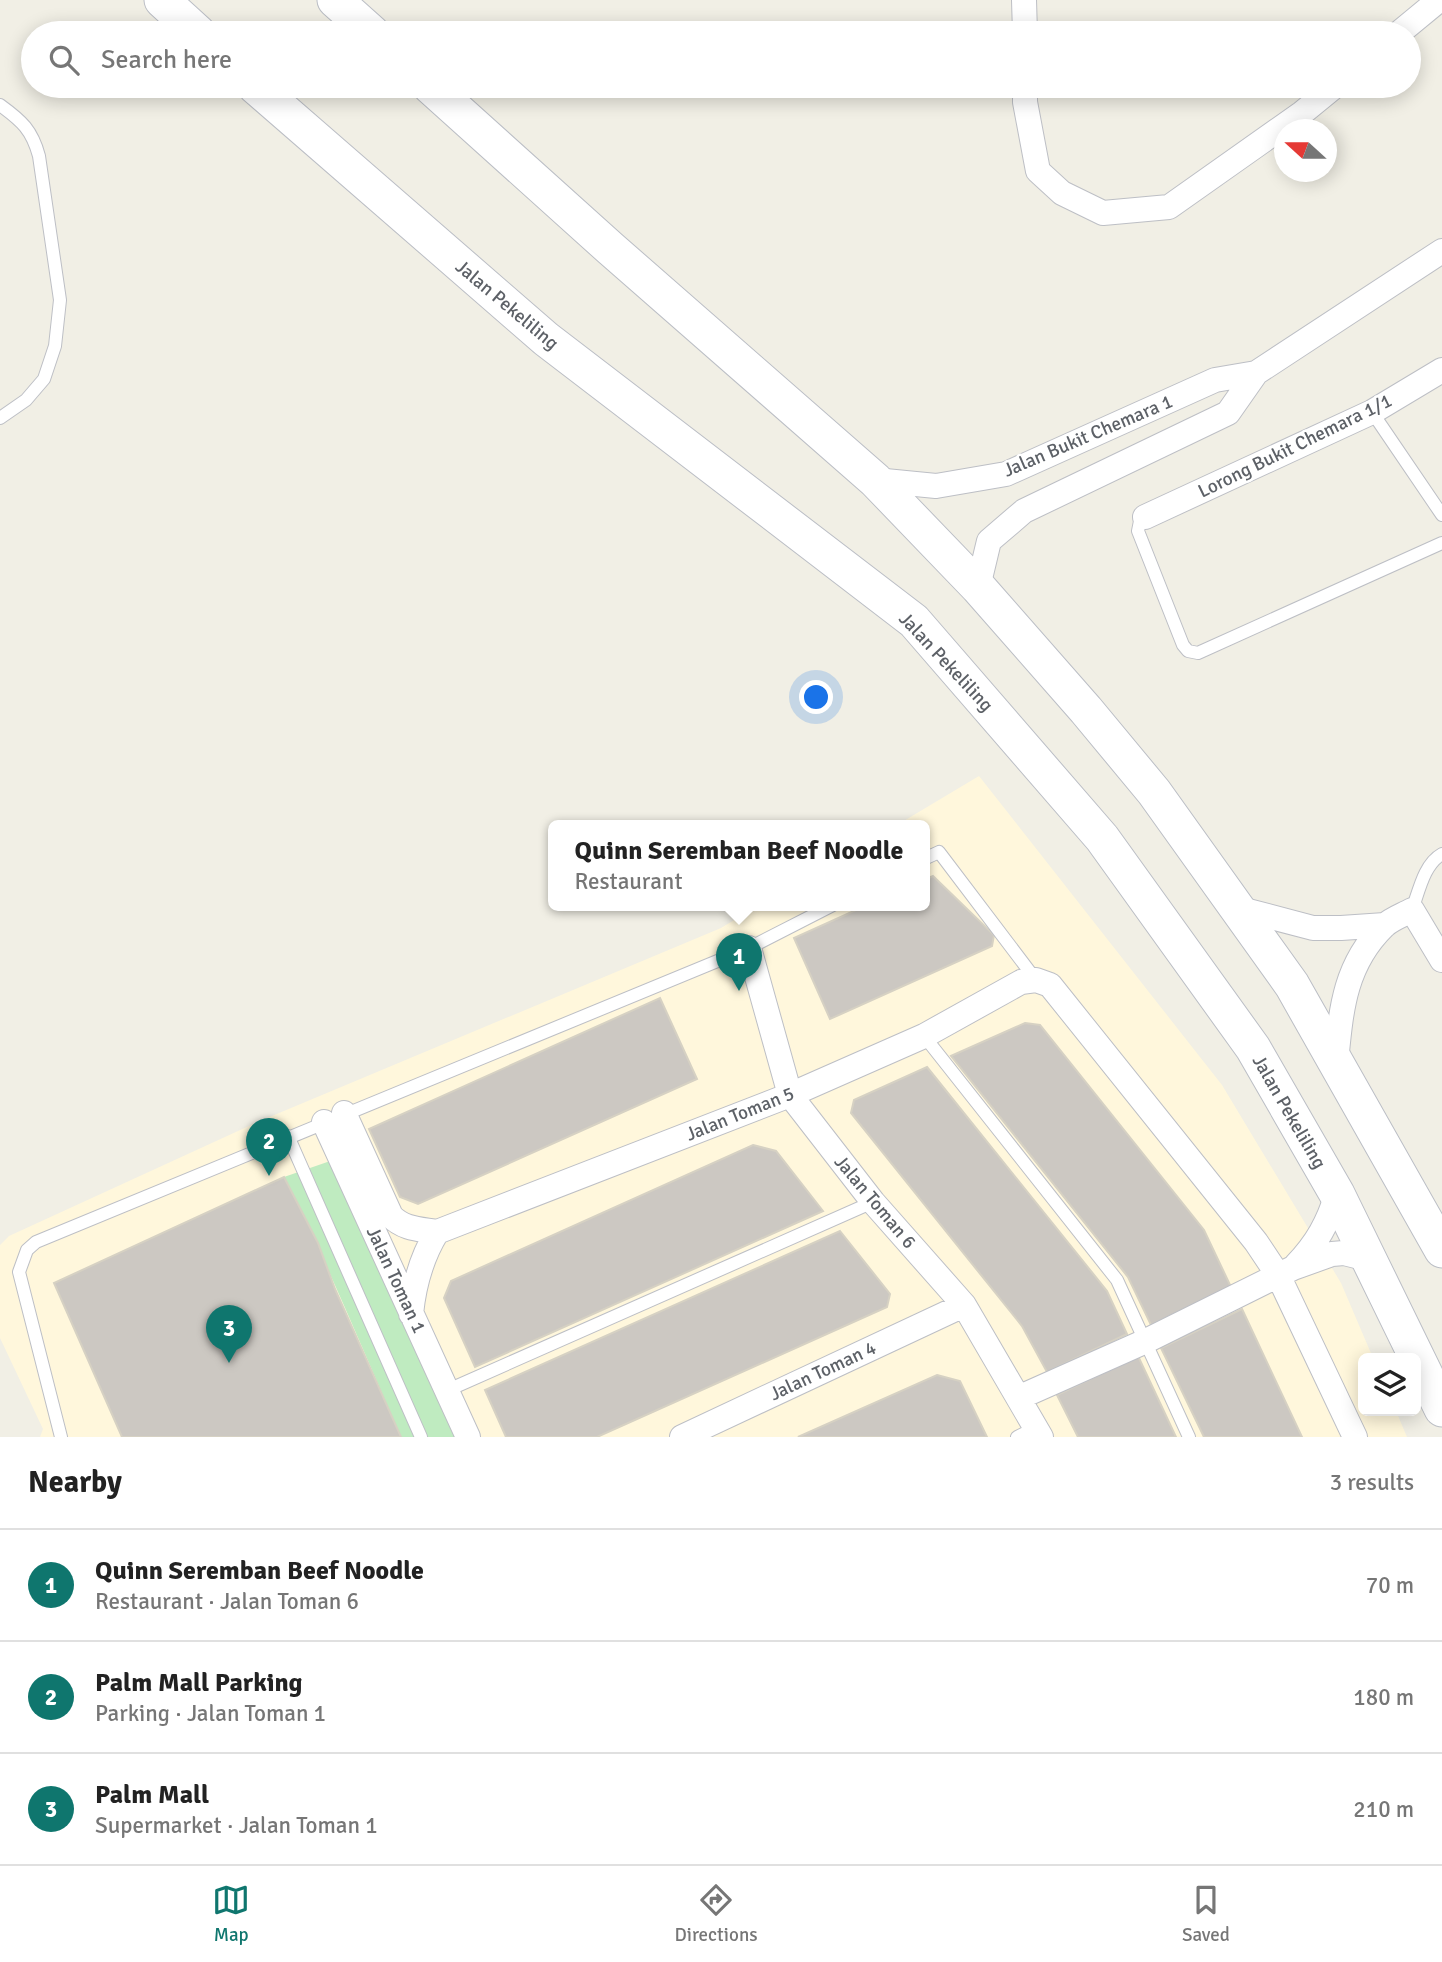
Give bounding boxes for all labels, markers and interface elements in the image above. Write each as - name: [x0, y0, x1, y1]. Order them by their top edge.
- search box: [21, 21, 1421, 98]
- icon: search: [45, 41, 83, 79]
- text: Search here: [101, 44, 232, 76]
- north arrow: [1274, 119, 1337, 182]
- street label: Jalan Pekeliling: [450, 255, 564, 355]
- street label: Jalan Bukit Chemara 1: [1000, 389, 1176, 483]
- street label: Lorong Bukit Chemara 1/1: [1194, 389, 1396, 503]
- street label: Jalan Pekeliling: [894, 607, 998, 717]
- your location: [799, 680, 833, 714]
- popup: [548, 820, 930, 911]
- text: Quinn Seremban Beef Noodle: [575, 835, 903, 867]
- text: Restaurant: [575, 867, 682, 896]
- pin: 1: [716, 933, 762, 991]
- street label: Jalan Pekeliling: [1247, 1051, 1331, 1173]
- street label: Jalan Toman 5: [682, 1081, 798, 1147]
- pin: 2: [246, 1118, 292, 1176]
- street label: Jalan Toman 6: [829, 1150, 921, 1254]
- street label: Jalan Toman 1: [361, 1223, 431, 1337]
- pin: 3: [206, 1305, 252, 1363]
- street label: Jalan Toman 4: [766, 1336, 880, 1406]
- map controls: [1358, 1353, 1421, 1416]
- button: layers: [1358, 1353, 1421, 1416]
- text: Nearby: [28, 1464, 122, 1501]
- text: 3 results: [1330, 1468, 1414, 1497]
- text: Quinn Seremban Beef Noodle: [95, 1555, 424, 1587]
- text: 1: [45, 1571, 57, 1600]
- text: 70 m: [1366, 1571, 1414, 1600]
- text: Restaurant · Jalan Toman 6: [95, 1587, 359, 1616]
- text: Palm Mall Parking: [95, 1667, 303, 1699]
- text: 2: [45, 1683, 57, 1712]
- text: 180 m: [1353, 1683, 1414, 1712]
- text: Parking · Jalan Toman 1: [95, 1699, 326, 1728]
- text: Palm Mall: [95, 1779, 209, 1811]
- text: 3: [45, 1795, 57, 1824]
- text: 210 m: [1353, 1795, 1414, 1824]
- text: Supermarket · Jalan Toman 1: [95, 1811, 378, 1840]
- tab: Map: [212, 1881, 250, 1947]
- tab: Directions: [675, 1881, 758, 1947]
- tab: Saved: [1182, 1881, 1230, 1947]

